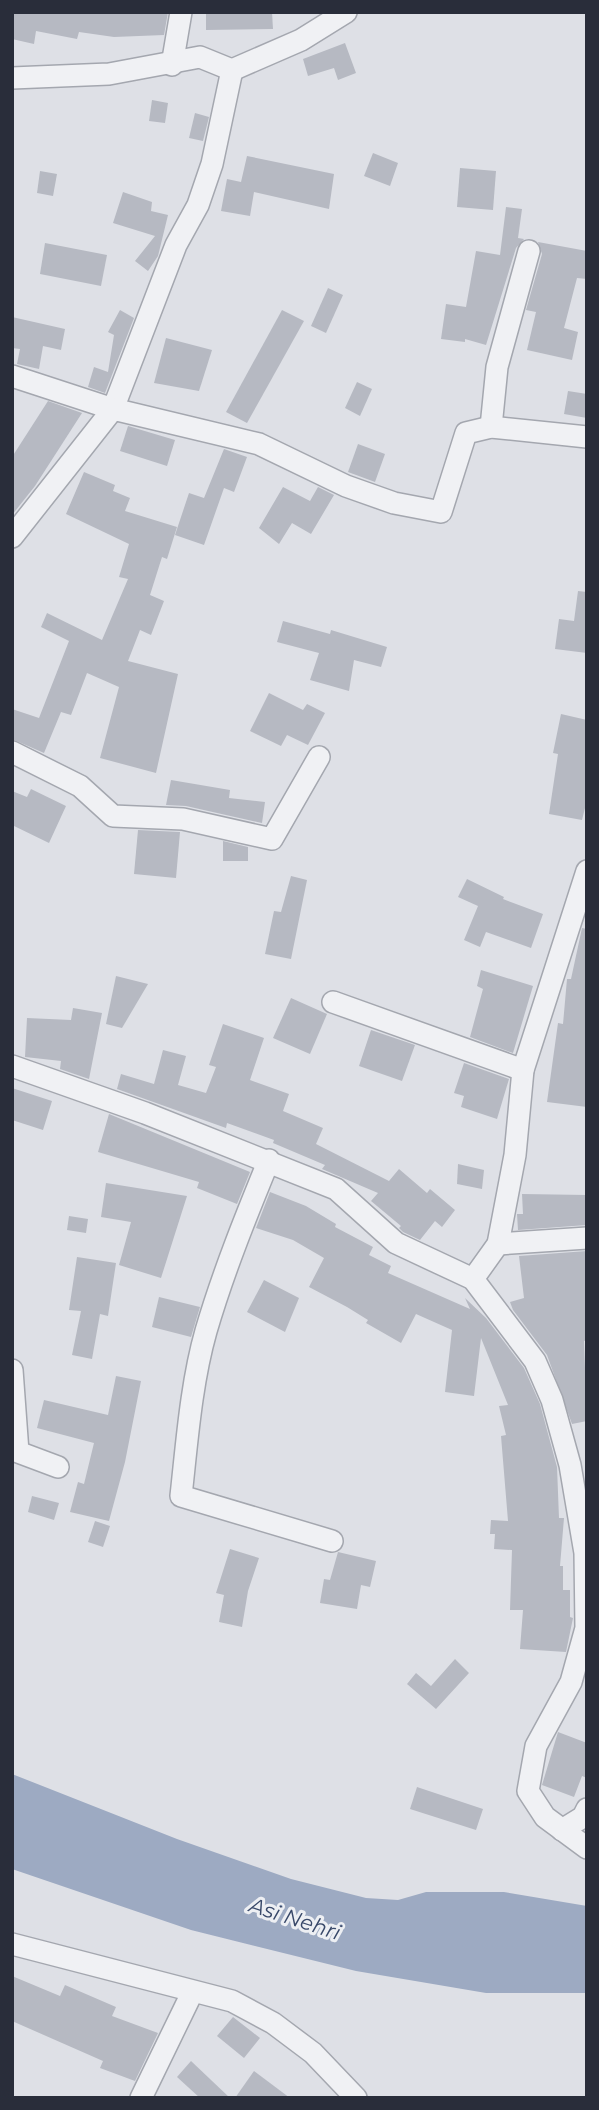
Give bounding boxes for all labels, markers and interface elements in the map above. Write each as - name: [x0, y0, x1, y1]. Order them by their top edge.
- water label: Asi Nehri: [245, 1891, 344, 1945]

